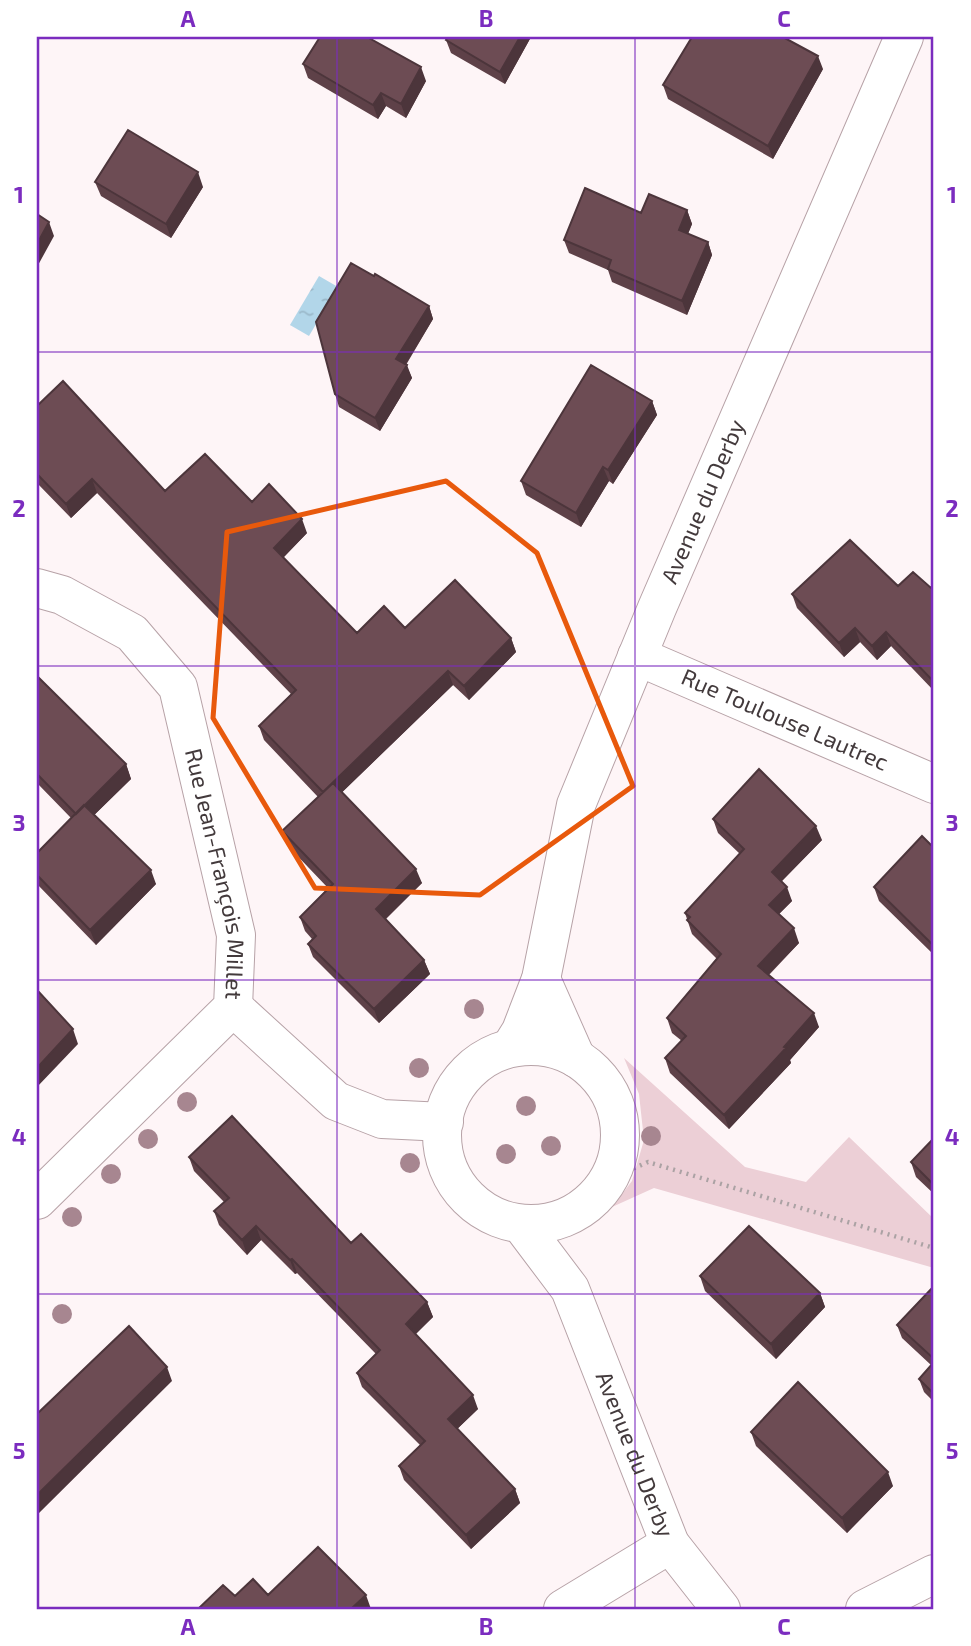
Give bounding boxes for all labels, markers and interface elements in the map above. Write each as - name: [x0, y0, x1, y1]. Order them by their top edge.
- text: A: [180, 4, 196, 32]
- text: B: [479, 4, 493, 32]
- text: C: [777, 4, 791, 32]
- text: 1: [14, 180, 24, 208]
- text: 1: [947, 180, 957, 208]
- street label: Avenue du Derby: [654, 415, 750, 587]
- text: 2: [12, 494, 26, 522]
- text: 2: [945, 494, 959, 522]
- street label: Rue Toulouse Lautrec: [678, 662, 893, 776]
- street label: Rue Jean-François Millet: [180, 746, 251, 1000]
- text: 3: [12, 808, 26, 836]
- text: 3: [945, 808, 959, 836]
- text: 4: [12, 1122, 26, 1150]
- text: 4: [945, 1122, 959, 1150]
- street label: Avenue du Derby: [591, 1367, 681, 1541]
- text: 5: [13, 1436, 25, 1464]
- text: 5: [946, 1436, 958, 1464]
- text: A: [180, 1612, 196, 1640]
- text: B: [479, 1612, 493, 1640]
- text: C: [777, 1612, 791, 1640]

